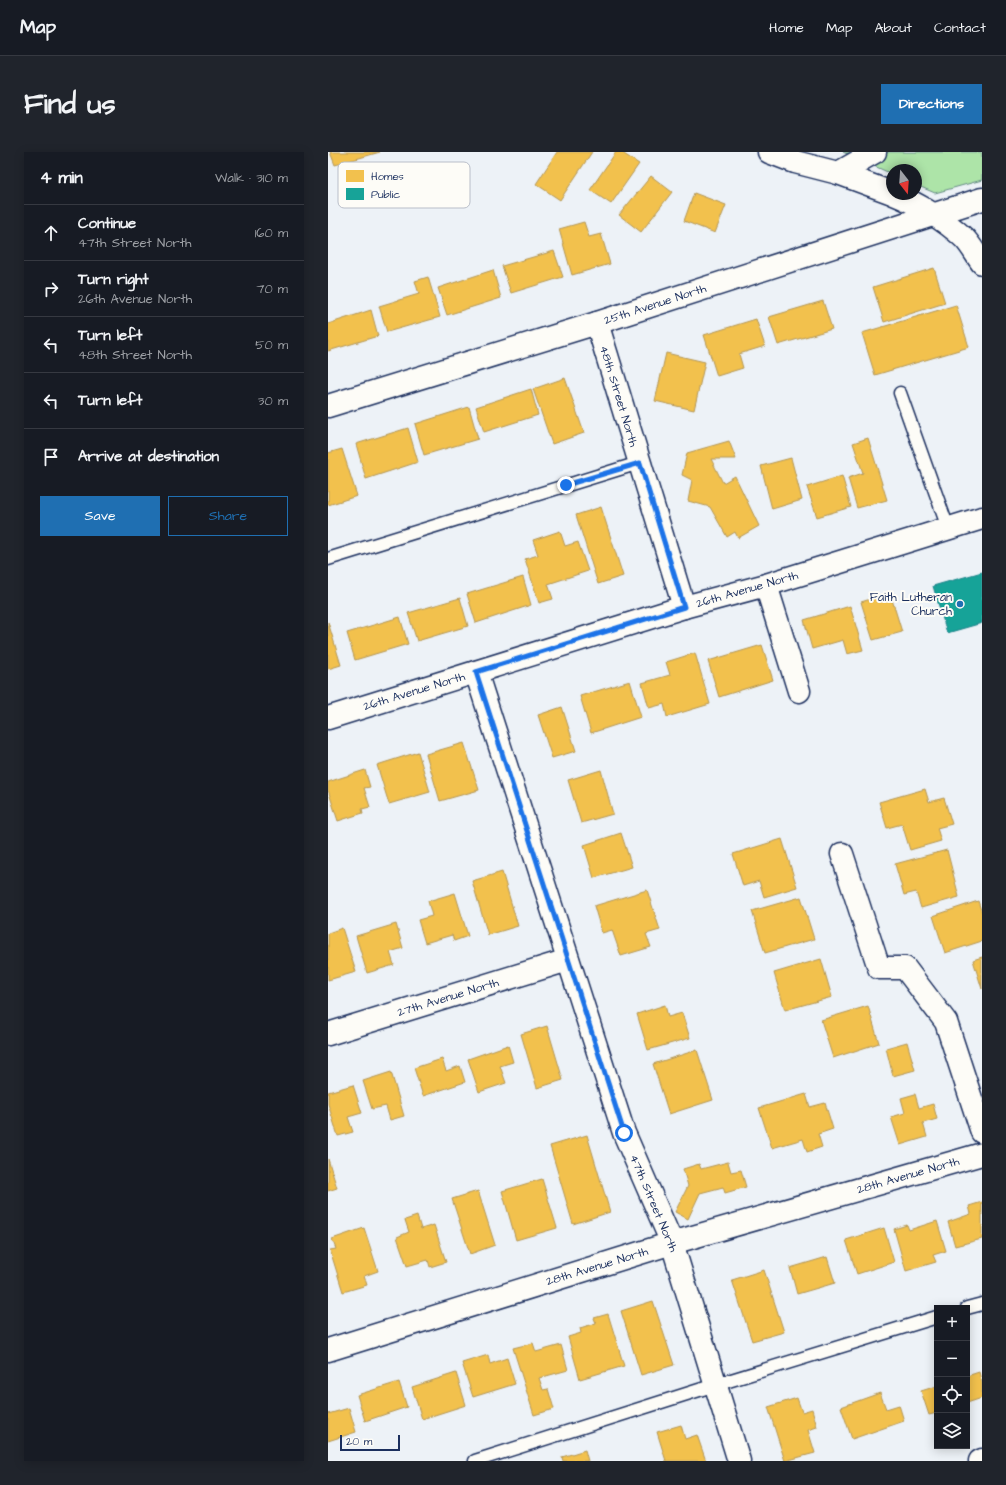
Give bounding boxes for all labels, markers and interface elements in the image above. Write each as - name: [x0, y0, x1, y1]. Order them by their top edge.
- text: Map: [20, 14, 56, 41]
- text: Home: [769, 18, 804, 38]
- text: Map: [826, 18, 852, 38]
- text: About: [874, 18, 912, 38]
- text: Contact: [934, 18, 986, 38]
- button: Directions: [881, 84, 982, 124]
- text: Find us: [24, 85, 115, 124]
- legend: [338, 162, 470, 208]
- north arrow: [886, 164, 922, 200]
- text: 4 min: [40, 166, 83, 190]
- text: Walk · 310 m: [215, 169, 288, 187]
- text: Homes: [371, 169, 404, 184]
- text: Public: [371, 187, 400, 202]
- text: Continue: [78, 213, 136, 234]
- icon: ahead: [40, 222, 62, 244]
- text: 160 m: [255, 224, 288, 242]
- text: 47th Street North: [78, 234, 191, 252]
- text: Turn right: [78, 269, 149, 290]
- icon: right: [40, 278, 62, 300]
- text: 70 m: [256, 280, 288, 298]
- street label: 25th Avenue North: [602, 280, 708, 329]
- text: 26th Avenue North: [78, 290, 192, 308]
- text: Turn left: [78, 325, 142, 346]
- icon: left: [40, 334, 62, 356]
- text: 50 m: [255, 336, 288, 354]
- street label: 48th Street North: [595, 343, 642, 449]
- text: 48th Street North: [78, 346, 192, 364]
- icon: left: [40, 390, 62, 412]
- text: Turn left: [78, 390, 142, 411]
- text: 30 m: [258, 392, 288, 410]
- icon: arrive: [40, 446, 62, 468]
- text: Arrive at destination: [78, 446, 219, 467]
- route end: [557, 476, 575, 494]
- button: Save: [40, 496, 160, 536]
- button: Share: [168, 496, 288, 536]
- street label: 26th Avenue North: [694, 567, 800, 612]
- place label: Faith Lutheran Church: [870, 589, 952, 620]
- marker: Faith Lutheran Church: [955, 599, 965, 609]
- street label: 26th Avenue North: [361, 668, 467, 715]
- street label: 27th Avenue North: [395, 974, 501, 1021]
- route start: [615, 1124, 633, 1142]
- street label: 47th Street North: [625, 1152, 682, 1255]
- street label: 28th Avenue North: [855, 1153, 961, 1198]
- street label: 28th Avenue North: [544, 1243, 650, 1290]
- map controls: [934, 1305, 970, 1449]
- button: +: [934, 1305, 970, 1341]
- button: −: [934, 1341, 970, 1377]
- button: locate: [934, 1377, 970, 1413]
- button: layers: [934, 1413, 970, 1449]
- scale bar: [340, 1433, 400, 1452]
- text: 20 m: [346, 1434, 372, 1449]

